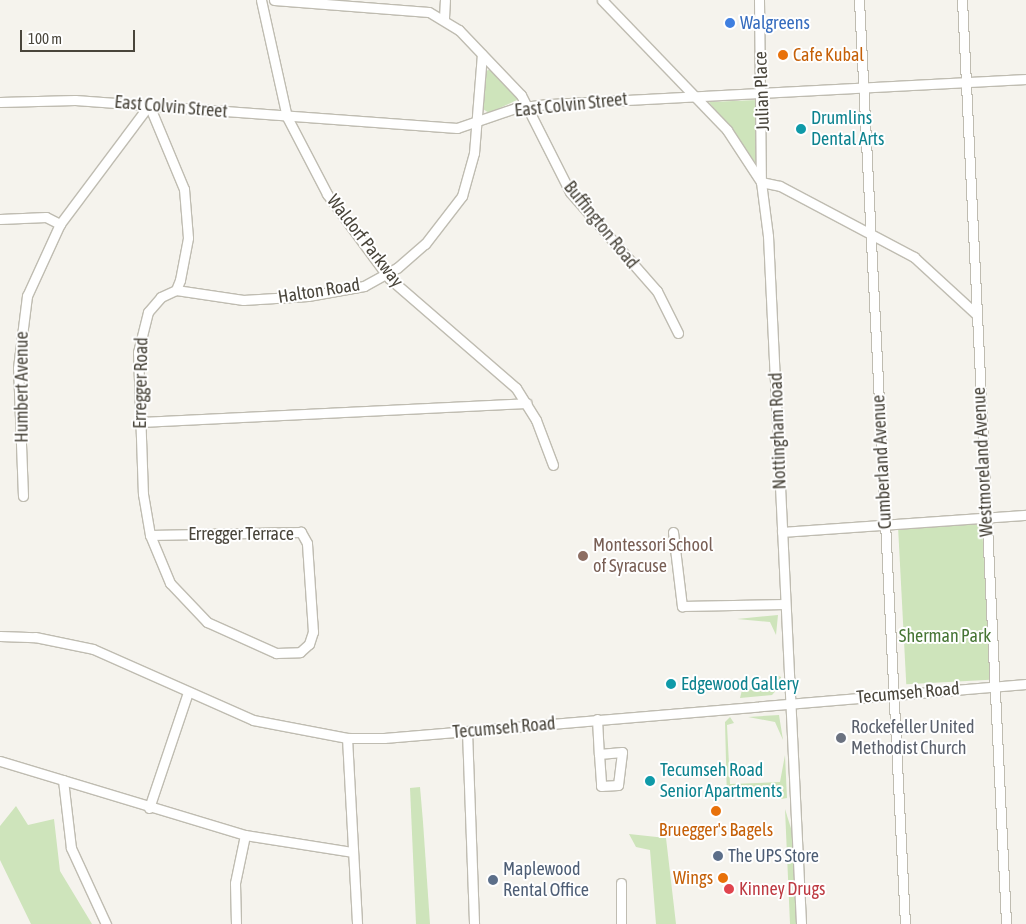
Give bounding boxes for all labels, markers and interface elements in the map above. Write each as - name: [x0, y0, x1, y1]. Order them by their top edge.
- place label: Walgreens: [740, 12, 810, 34]
- marker: Walgreens: [724, 17, 736, 29]
- scale bar: [22, 20, 138, 52]
- text: 100 m: [28, 30, 62, 47]
- place label: Cafe Kubal: [793, 44, 864, 66]
- marker: Cafe Kubal: [777, 49, 789, 61]
- street label: Julian Place: [750, 51, 774, 131]
- street label: East Colvin Street: [513, 88, 629, 122]
- street label: East Colvin Street: [114, 91, 228, 123]
- place label: Drumlins Dental Arts: [811, 108, 884, 150]
- marker: Drumlins Dental Arts: [795, 123, 807, 135]
- street label: Buffington Road: [559, 177, 643, 273]
- street label: Waldorf Parkway: [322, 190, 408, 292]
- street label: Halton Road: [277, 274, 361, 308]
- street label: Humbert Avenue: [11, 331, 33, 443]
- street label: Erregger Road: [129, 337, 153, 429]
- street label: Nottingham Road: [765, 372, 791, 490]
- street label: Westmoreland Avenue: [968, 387, 998, 537]
- street label: Cumberland Avenue: [868, 394, 896, 530]
- street label: Erregger Terrace: [188, 523, 294, 545]
- place label: Montessori School of Syracuse: [593, 535, 713, 578]
- marker: Montessori School of Syracuse: [577, 550, 589, 562]
- park label: Sherman Park: [899, 625, 991, 647]
- place label: Edgewood Gallery: [681, 673, 799, 695]
- marker: Edgewood Gallery: [665, 678, 677, 690]
- street label: Tecumseh Road: [856, 678, 960, 708]
- street label: Tecumseh Road: [452, 713, 556, 743]
- place label: Rockefeller United Methodist Church: [851, 717, 974, 760]
- marker: Rockefeller United Methodist Church: [835, 732, 847, 744]
- place label: Tecumseh Road Senior Apartments: [660, 760, 782, 802]
- marker: Tecumseh Road Senior Apartments: [644, 775, 656, 787]
- marker: Bruegger's Bagels: [710, 805, 722, 817]
- place label: Bruegger's Bagels: [659, 819, 773, 841]
- place label: The UPS Store: [728, 845, 819, 867]
- marker: The UPS Store: [712, 850, 724, 862]
- place label: Maplewood Rental Office: [503, 859, 589, 902]
- place label: Wings: [673, 867, 713, 889]
- marker: Wings: [717, 872, 729, 884]
- marker: Maplewood Rental Office: [487, 874, 499, 886]
- place label: Kinney Drugs: [739, 878, 825, 900]
- marker: Kinney Drugs: [723, 883, 735, 895]

